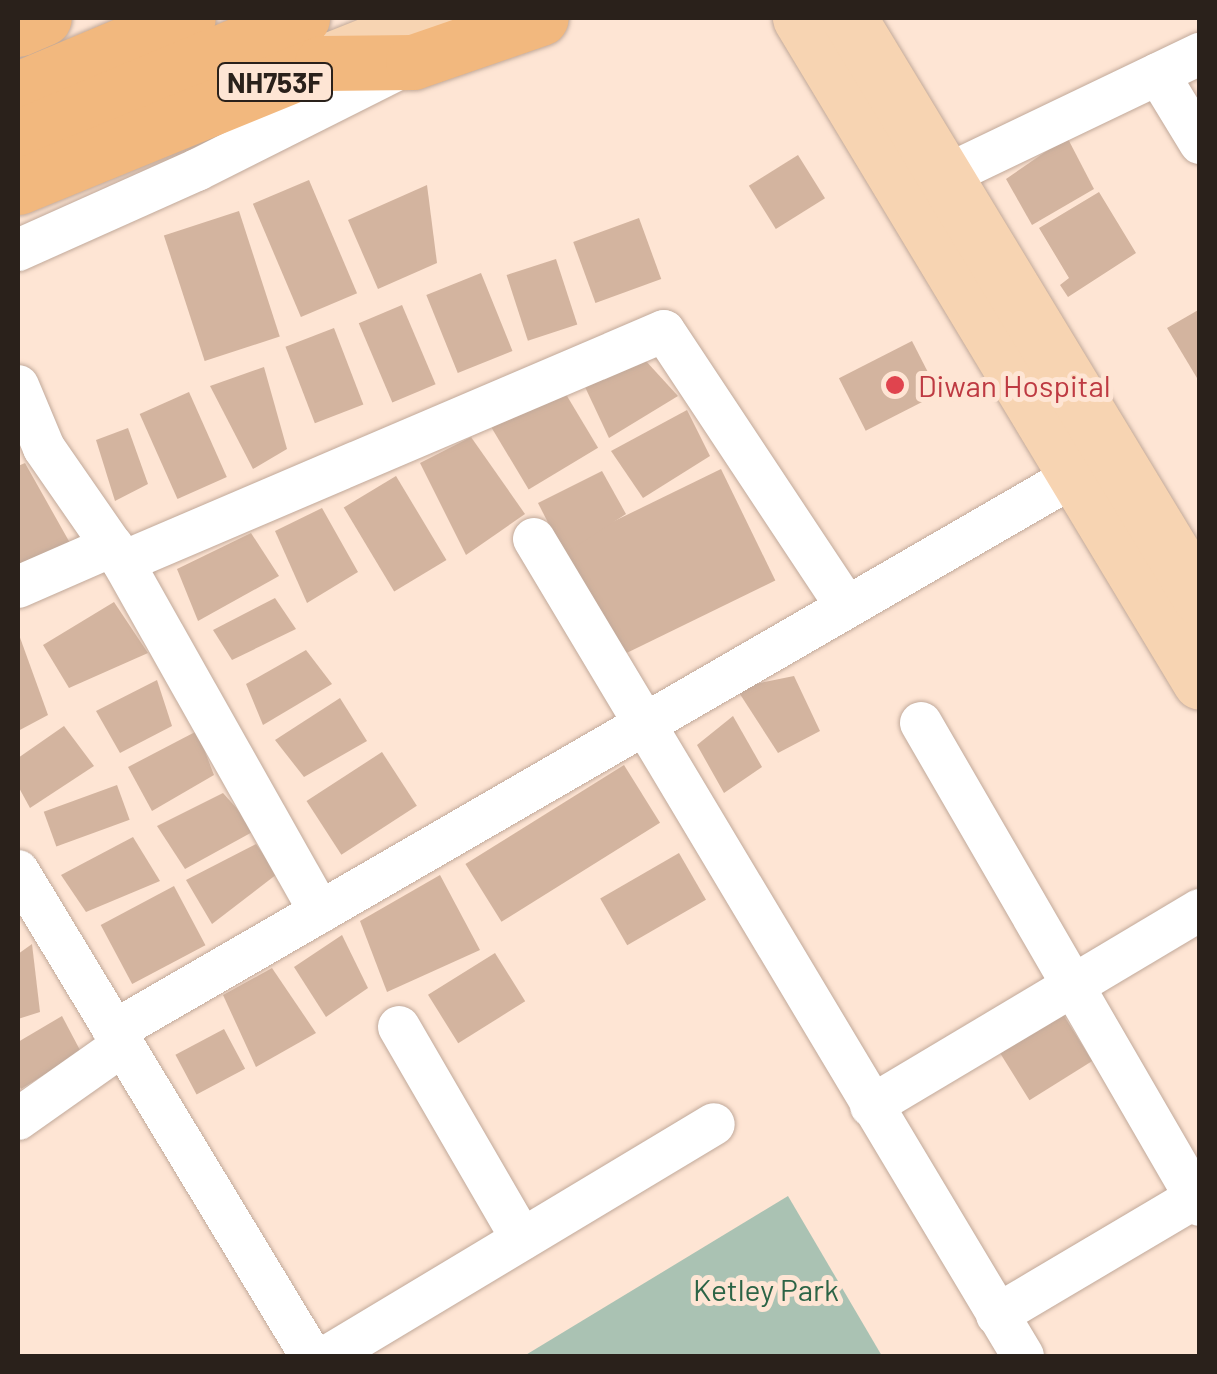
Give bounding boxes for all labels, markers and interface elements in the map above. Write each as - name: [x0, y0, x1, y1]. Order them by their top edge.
- road number: NH753F: [215, 59, 335, 105]
- place label: Diwan Hospital: [918, 367, 1111, 403]
- marker: Diwan Hospital: [882, 372, 908, 398]
- park label: Ketley Park: [693, 1271, 839, 1307]

